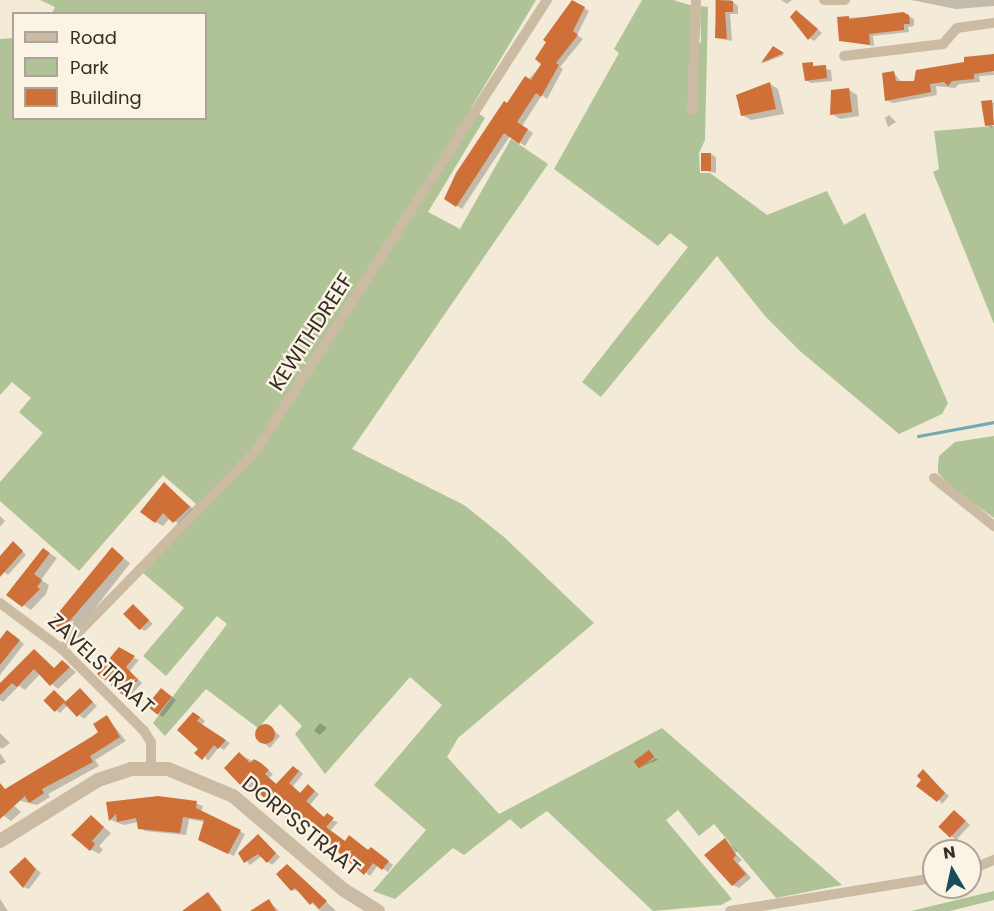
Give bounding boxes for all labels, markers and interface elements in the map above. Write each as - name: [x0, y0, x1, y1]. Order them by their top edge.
- legend: [12, 12, 207, 120]
- text: Road: [70, 25, 117, 50]
- text: Park: [70, 55, 109, 80]
- text: Building: [70, 85, 142, 110]
- street label: KEWITHDREEF: [264, 269, 358, 395]
- street label: ZAVELSTRAAT: [43, 609, 159, 719]
- street label: DORPSSTRAAT: [237, 771, 365, 881]
- north arrow: [922, 839, 982, 899]
- text: N: [942, 840, 957, 865]

